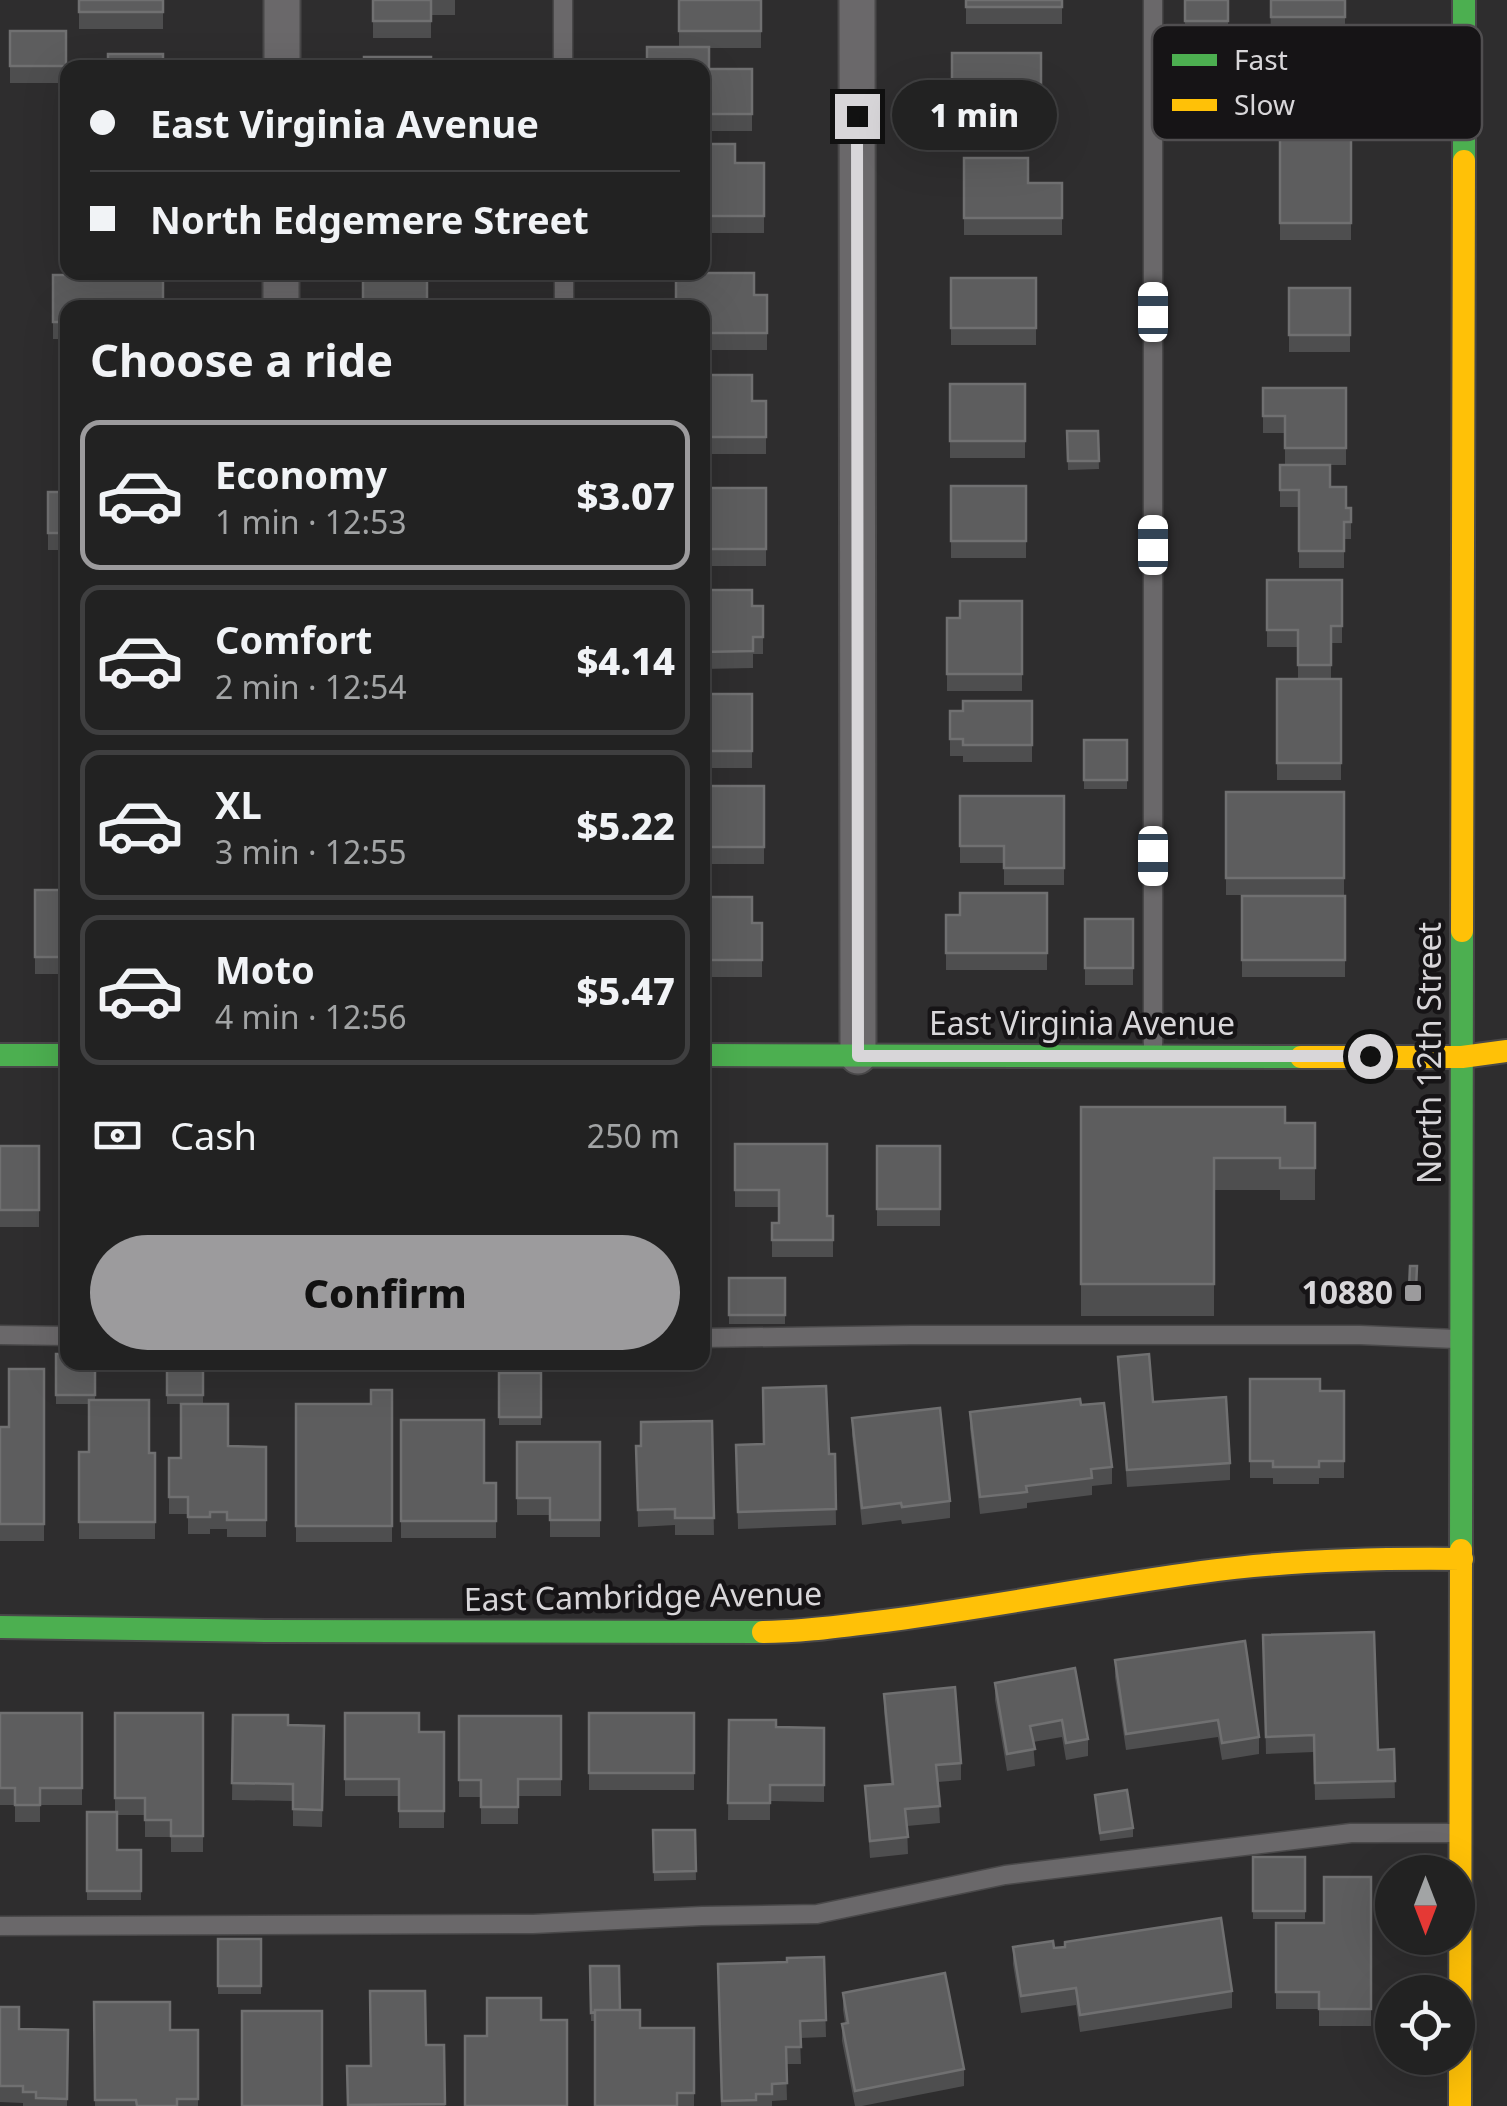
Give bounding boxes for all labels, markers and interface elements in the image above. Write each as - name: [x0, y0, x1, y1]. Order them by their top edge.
- legend: [1152, 25, 1482, 140]
- text: Fast: [1234, 40, 1288, 78]
- callout: 1 min: [892, 81, 1057, 151]
- text: Slow: [1234, 85, 1295, 123]
- text: 1 min: [930, 93, 1019, 136]
- route end: [835, 94, 880, 139]
- text: East Virginia Avenue: [150, 97, 539, 149]
- text: North Edgemere Street: [150, 193, 589, 245]
- car: [1138, 282, 1168, 342]
- text: Choose a ride: [90, 329, 393, 390]
- text: Economy: [215, 448, 387, 500]
- icon: car: [95, 450, 185, 540]
- text: $3.07: [576, 469, 675, 521]
- text: 1 min · 12:53: [215, 500, 407, 543]
- car: [1138, 515, 1168, 575]
- text: Comfort: [215, 613, 372, 665]
- icon: car: [95, 615, 185, 705]
- text: $4.14: [576, 634, 675, 686]
- text: 2 min · 12:54: [215, 665, 407, 708]
- text: XL: [215, 778, 262, 830]
- icon: car: [95, 780, 185, 870]
- text: $5.22: [576, 799, 675, 851]
- car: [1138, 826, 1168, 886]
- text: 3 min · 12:55: [215, 830, 407, 873]
- street label: North 12th Street: [1407, 922, 1450, 1184]
- text: Moto: [215, 943, 315, 995]
- icon: car: [95, 945, 185, 1035]
- text: $5.47: [576, 964, 675, 1016]
- text: 4 min · 12:56: [215, 995, 407, 1038]
- street label: East Virginia Avenue: [929, 1001, 1235, 1044]
- route start: [1348, 1034, 1393, 1079]
- icon: cash: [90, 1108, 145, 1163]
- text: Cash: [170, 1109, 257, 1161]
- text: 250 m: [587, 1114, 680, 1157]
- button: Confirm: [90, 1235, 680, 1350]
- place label: 10880: [1301, 1270, 1393, 1313]
- marker: 10880: [1402, 1282, 1424, 1304]
- street label: East Cambridge Avenue: [463, 1571, 822, 1620]
- north arrow: [1375, 1855, 1475, 1955]
- map controls: [1375, 1855, 1475, 2075]
- button: locate: [1375, 1975, 1475, 2075]

